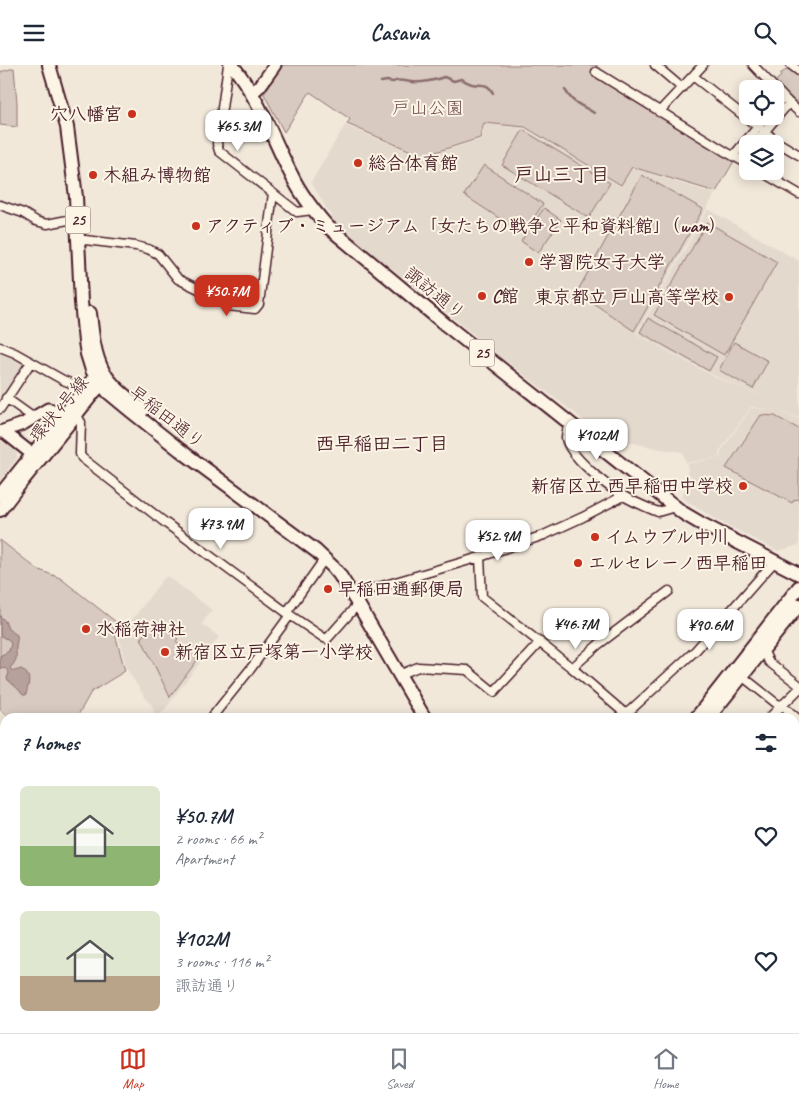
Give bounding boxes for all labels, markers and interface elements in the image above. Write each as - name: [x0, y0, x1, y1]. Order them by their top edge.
- icon: menu: [20, 19, 48, 47]
- text: Casavia: [370, 19, 429, 47]
- icon: search: [751, 19, 779, 47]
- map controls: [739, 80, 784, 180]
- button: locate: [739, 80, 784, 125]
- park label: 戸山公園: [392, 97, 464, 119]
- place label: 穴八幡宮: [50, 103, 122, 125]
- marker: 穴八幡宮: [126, 108, 138, 120]
- pin: ¥65.3M: [197, 109, 279, 152]
- text: ¥65.3M: [216, 116, 260, 136]
- button: layers: [739, 135, 784, 180]
- place label: 総合体育館: [368, 152, 458, 174]
- marker: 総合体育館: [352, 157, 364, 169]
- district label: 戸山三丁目: [514, 163, 610, 187]
- place label: 木組み博物館: [103, 164, 211, 186]
- marker: 木組み博物館: [87, 169, 99, 181]
- road number: 25: [66, 207, 90, 233]
- place label: アクティブ・ミュージアム「女たちの戦争と平和資料館」（wam）: [206, 215, 726, 237]
- marker: アクティブ・ミュージアム「女たちの戦争と平和資料館」（wam）: [190, 220, 202, 232]
- place label: 学習院女子大学: [539, 251, 665, 273]
- marker: 学習院女子大学: [523, 256, 535, 268]
- street label: 諏訪通り: [400, 262, 470, 324]
- pin: ¥50.7M: [186, 275, 268, 317]
- text: ¥50.7M: [205, 281, 249, 301]
- place label: C館: [492, 285, 519, 307]
- place label: 東京都立 戸山高等学校: [535, 286, 719, 308]
- marker: C館: [476, 290, 488, 302]
- marker: 東京都立 戸山高等学校: [723, 291, 735, 303]
- road number: 25: [470, 339, 494, 367]
- street label: 環状4号線: [25, 371, 93, 447]
- street label: 早稲田通り: [125, 381, 209, 453]
- pin: ¥102M: [562, 419, 632, 461]
- text: ¥102M: [577, 425, 617, 445]
- district label: 西早稲田二丁目: [315, 432, 449, 456]
- place label: 新宿区立 西早稲田中学校: [531, 475, 733, 497]
- marker: 新宿区立 西早稲田中学校: [737, 480, 749, 492]
- pin: ¥73.9M: [180, 507, 262, 550]
- text: ¥73.9M: [199, 514, 243, 534]
- pin: ¥52.9M: [457, 519, 539, 562]
- text: ¥52.9M: [476, 526, 520, 546]
- place label: イムウブル中川: [605, 526, 730, 548]
- marker: イムウブル中川: [589, 531, 601, 543]
- place label: エルセレーノ西早稲田: [588, 552, 767, 574]
- marker: エルセレーノ西早稲田: [572, 557, 584, 569]
- place label: 早稲田通郵便局: [338, 578, 464, 600]
- marker: 早稲田通郵便局: [322, 583, 334, 595]
- pin: ¥46.7M: [535, 607, 617, 650]
- pin: ¥90.6M: [669, 609, 751, 651]
- text: ¥46.7M: [554, 614, 598, 634]
- text: ¥90.6M: [688, 615, 732, 635]
- place label: 水稲荷神社: [96, 618, 186, 640]
- marker: 水稲荷神社: [80, 623, 92, 635]
- place label: 新宿区立戸塚第一小学校: [175, 641, 373, 663]
- marker: 新宿区立戸塚第一小学校: [159, 646, 171, 658]
- icon: filters: [752, 729, 780, 757]
- text: 7 homes: [20, 730, 79, 756]
- text: ¥50.7M: [175, 803, 232, 829]
- icon: home: [60, 806, 120, 866]
- icon: heart: [752, 822, 780, 850]
- text: 2 rooms · 66 m²: [175, 829, 261, 849]
- text: Apartment: [175, 849, 234, 869]
- text: ¥102M: [175, 926, 228, 952]
- icon: home: [60, 931, 120, 991]
- icon: heart: [752, 947, 780, 975]
- text: 3 rooms · 116 m²: [175, 952, 269, 972]
- text: 諏訪通り: [175, 976, 239, 996]
- tab: Map: [119, 1045, 147, 1092]
- tab: Saved: [385, 1045, 413, 1092]
- tab: Home: [652, 1045, 680, 1092]

